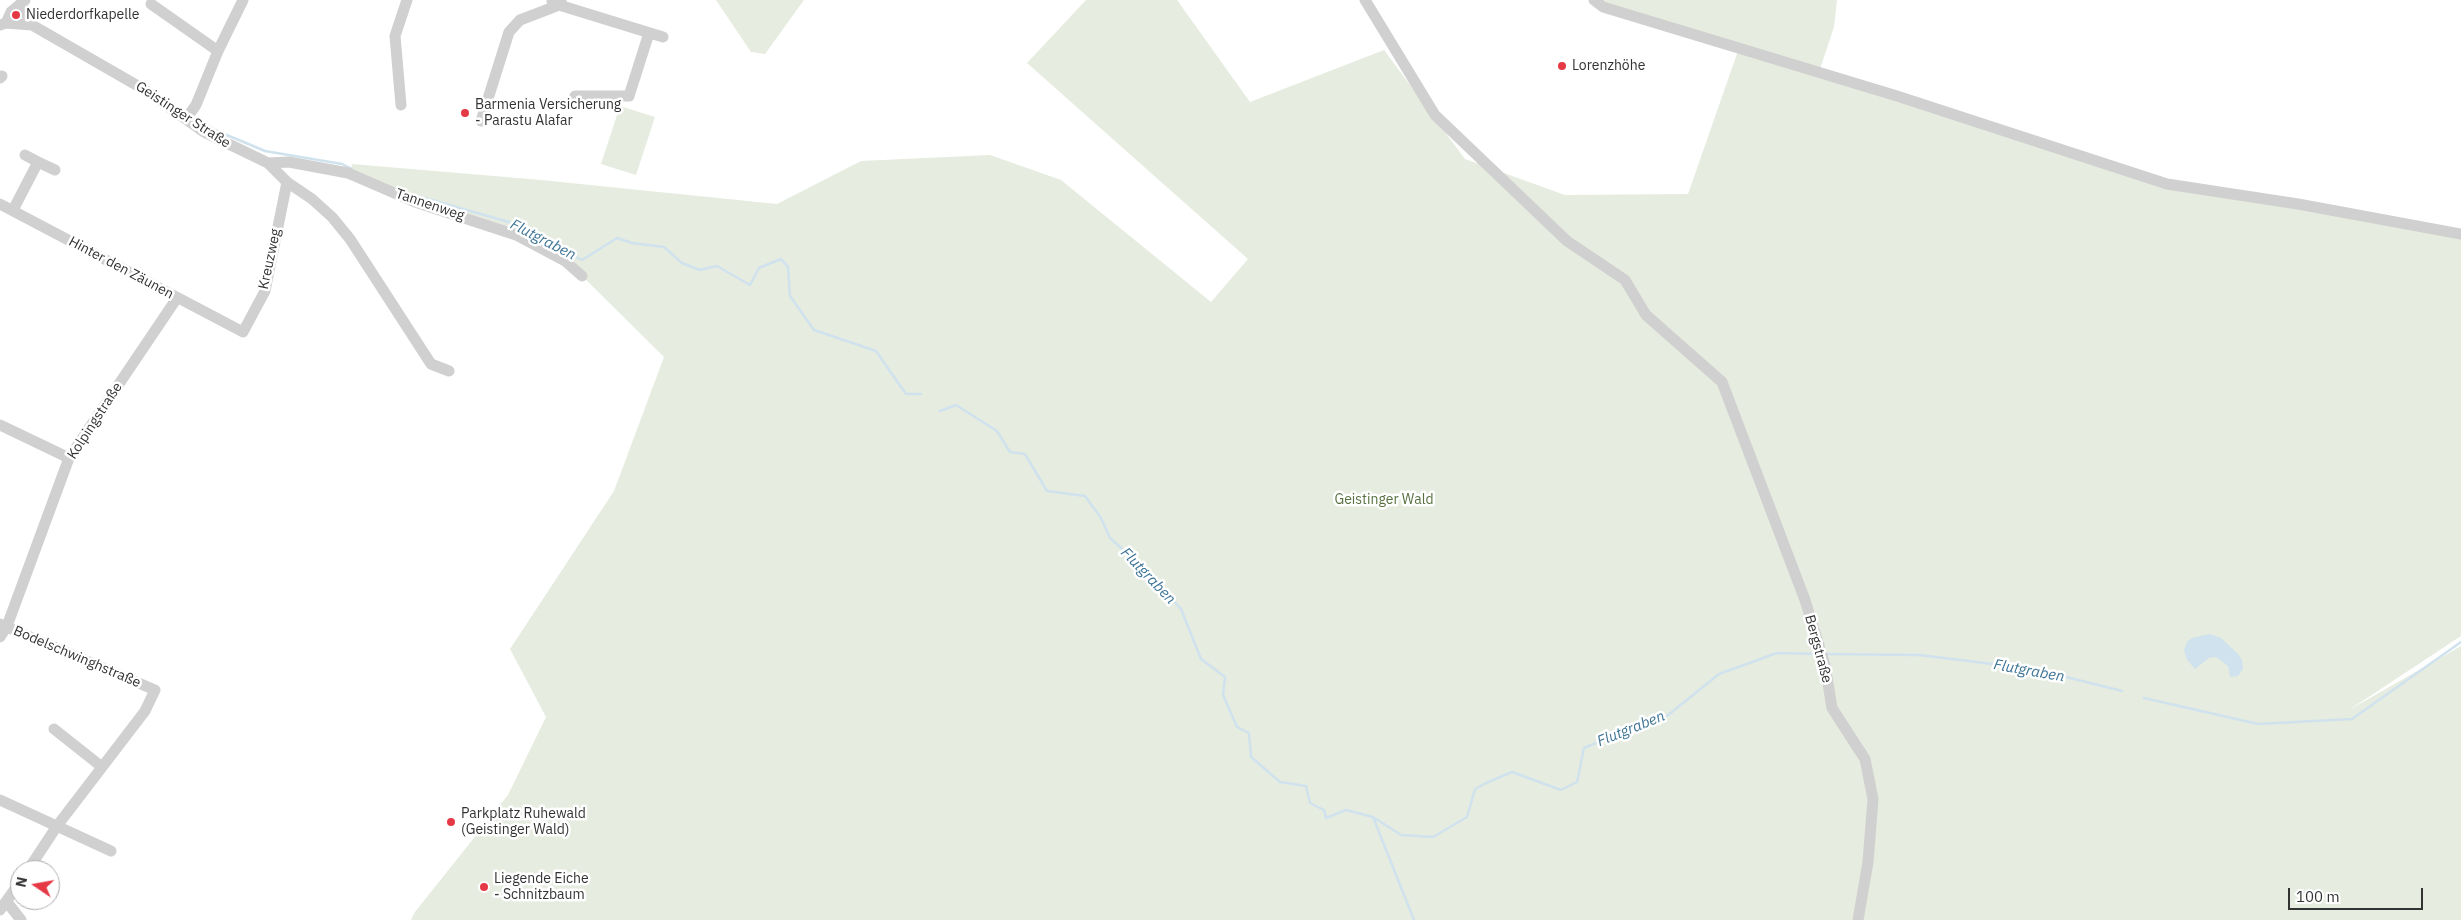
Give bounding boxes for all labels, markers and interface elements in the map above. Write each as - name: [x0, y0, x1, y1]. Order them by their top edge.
- place label: Niederdorfkapelle: [26, 7, 139, 23]
- marker: Niederdorfkapelle: [10, 9, 22, 21]
- place label: Lorenzhöhe: [1572, 58, 1645, 74]
- marker: Lorenzhöhe: [1556, 60, 1568, 72]
- street label: Geistinger Straße: [132, 78, 234, 152]
- place label: Barmenia Versicherung - Parastu Alafar: [475, 97, 621, 130]
- marker: Barmenia Versicherung - Parastu Alafar: [459, 107, 471, 119]
- street label: Tannenweg: [393, 185, 467, 225]
- water label: Flutgraben: [507, 216, 579, 264]
- street label: Kreuzweg: [255, 227, 285, 291]
- street label: Hinter den Zäunen: [66, 233, 176, 303]
- street label: Kolpingstraße: [64, 380, 126, 462]
- park label: Geistinger Wald: [1334, 492, 1434, 508]
- water label: Flutgraben: [1117, 544, 1179, 608]
- street label: Bergstraße: [1801, 613, 1835, 685]
- street label: Bodelschwinghstraße: [11, 623, 143, 691]
- water label: Flutgraben: [1992, 656, 2066, 686]
- water label: Flutgraben: [1594, 707, 1668, 751]
- place label: Parkplatz Ruhewald (Geistinger Wald): [461, 806, 586, 839]
- marker: Parkplatz Ruhewald (Geistinger Wald): [445, 816, 457, 828]
- north arrow: [10, 860, 60, 910]
- place label: Liegende Eiche - Schnitzbaum: [494, 871, 589, 904]
- text: N: [11, 875, 31, 889]
- scale bar: [2291, 878, 2426, 910]
- marker: Liegende Eiche - Schnitzbaum: [478, 881, 490, 893]
- text: 100 m: [2296, 887, 2340, 906]

